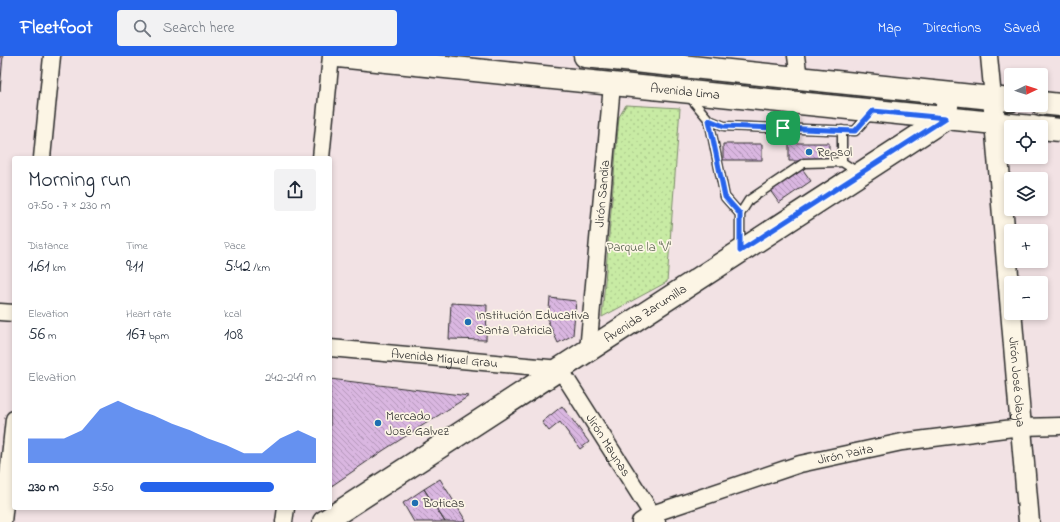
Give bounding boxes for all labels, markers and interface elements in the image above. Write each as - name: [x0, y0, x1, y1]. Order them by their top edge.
- search box: [117, 10, 397, 46]
- text: Fleetfoot: [20, 15, 93, 42]
- icon: search: [131, 17, 153, 39]
- text: Search here: [163, 17, 235, 39]
- text: Map: [878, 18, 901, 39]
- text: Directions: [923, 18, 981, 39]
- text: Saved: [1003, 18, 1040, 39]
- north arrow: [1004, 68, 1048, 112]
- map controls: [1004, 68, 1048, 320]
- street label: Avenida Lima: [649, 78, 721, 104]
- pin: [766, 111, 800, 145]
- icon: arrive: [772, 117, 794, 139]
- button: locate: [1004, 120, 1048, 164]
- place label: Repsol: [817, 143, 852, 162]
- marker: Repsol: [804, 147, 814, 157]
- street label: Jirón Sandía: [590, 159, 615, 228]
- text: Morning run: [28, 165, 131, 197]
- button: share: [274, 169, 316, 211]
- button: layers: [1004, 172, 1048, 216]
- text: 07:50 · 7 × 230 m: [28, 196, 111, 215]
- button: +: [1004, 224, 1048, 268]
- text: Distance: [28, 238, 69, 254]
- text: Time: [126, 238, 148, 254]
- text: Pace: [224, 238, 245, 254]
- park label: Parque la "V": [607, 238, 671, 257]
- text: 1.61: [28, 254, 50, 279]
- text: 9:11: [126, 254, 143, 279]
- text: 5:42: [224, 254, 251, 279]
- text: km: [50, 260, 66, 276]
- text: /km: [251, 260, 270, 276]
- button: −: [1004, 276, 1048, 320]
- street label: Avenida Zarumilla: [600, 279, 690, 347]
- text: Elevation: [28, 306, 68, 322]
- text: Heart rate: [126, 306, 171, 322]
- text: kcal: [224, 306, 242, 322]
- place label: Institución Educativa Santa Patricia: [476, 306, 589, 340]
- marker: Institución Educativa Santa Patricia: [463, 317, 473, 327]
- text: 56: [28, 322, 45, 347]
- text: 167: [126, 322, 146, 347]
- text: 108: [224, 322, 243, 347]
- text: m: [45, 328, 57, 344]
- text: bpm: [146, 328, 169, 344]
- street label: Jirón José Olaya: [1004, 336, 1030, 428]
- street label: Avenida Miguel Grau: [390, 344, 499, 373]
- text: Elevation: [28, 368, 76, 387]
- text: 242–249 m: [265, 368, 316, 387]
- place label: Mercado José Galvez: [386, 407, 449, 441]
- street label: Jirón Maynas: [581, 410, 636, 481]
- marker: Mercado José Galvez: [373, 418, 383, 428]
- street label: Jirón Paita: [816, 439, 875, 469]
- text: 230 m: [28, 478, 59, 497]
- text: 5:50: [92, 478, 114, 497]
- place label: Boticas: [422, 494, 465, 513]
- marker: Boticas: [410, 498, 420, 508]

